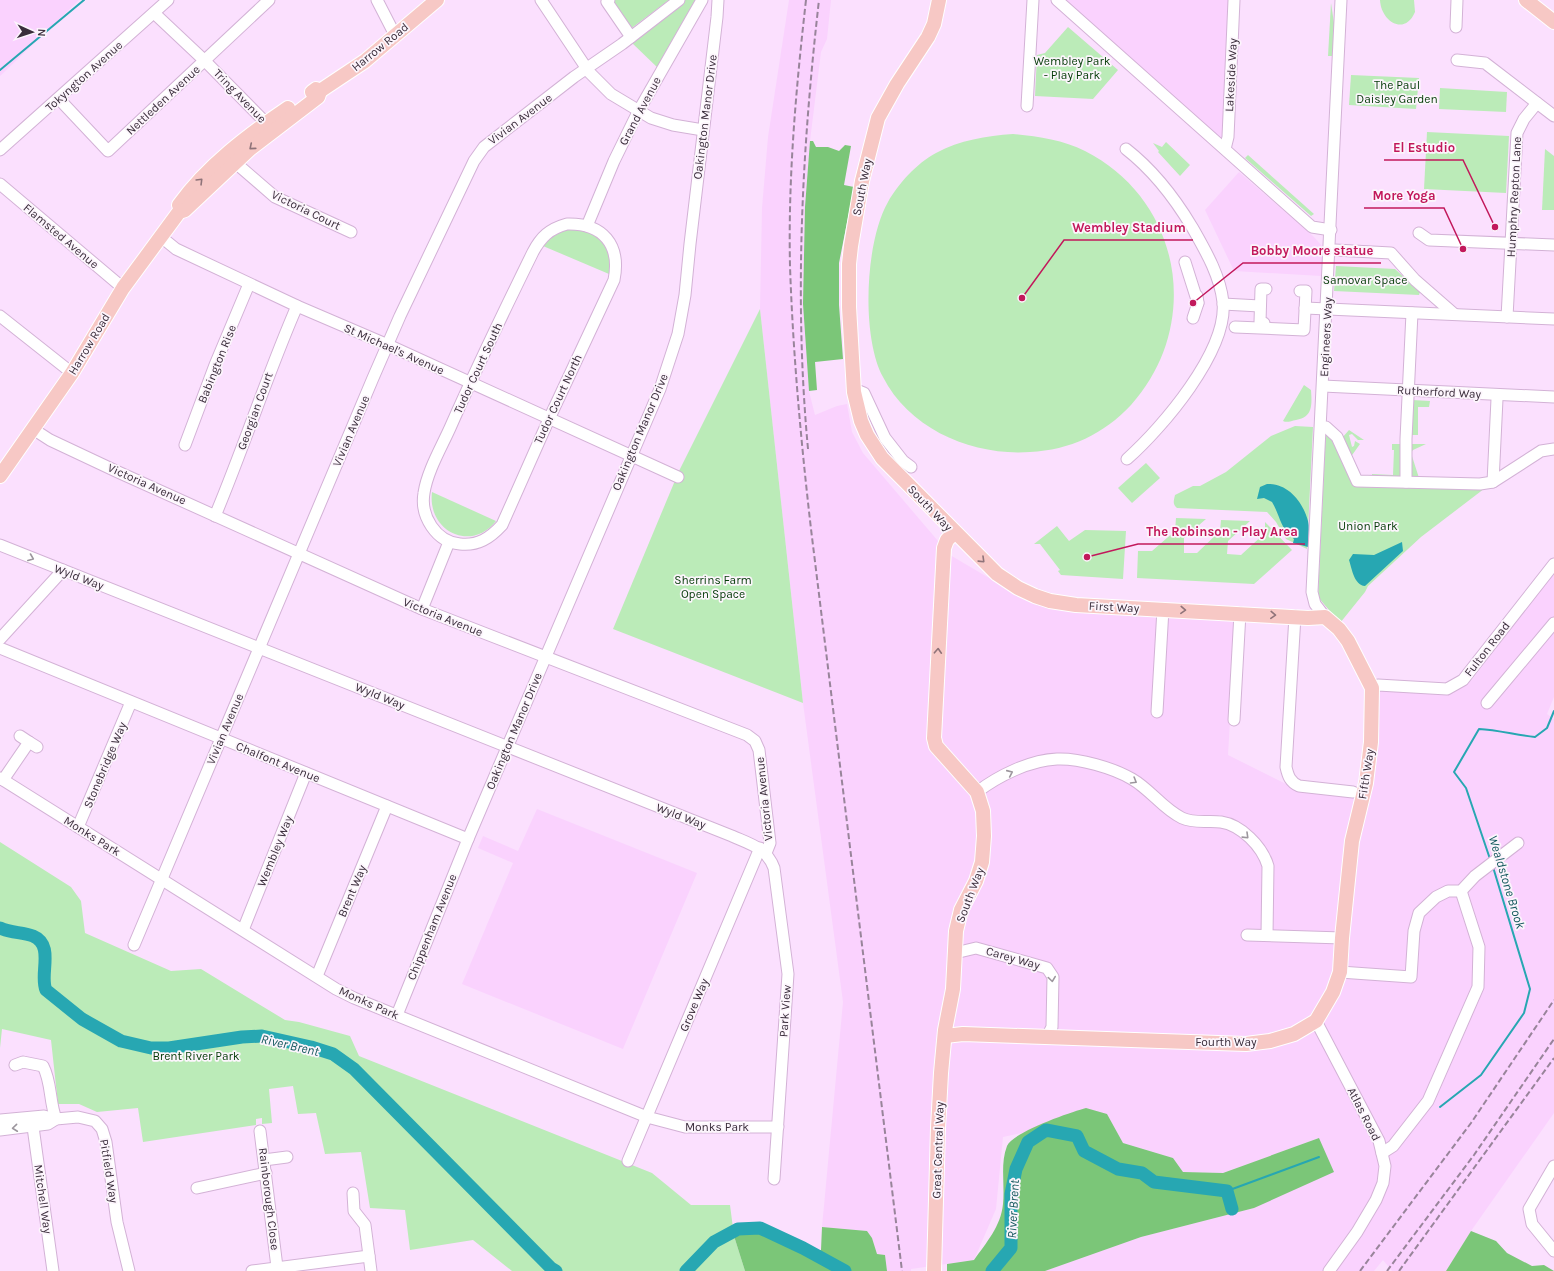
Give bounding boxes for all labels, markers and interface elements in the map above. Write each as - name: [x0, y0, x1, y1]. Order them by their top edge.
- north arrow: [12, 12, 52, 52]
- street label: Harrow Road: [349, 20, 411, 74]
- text: N: [35, 28, 48, 37]
- street label: Lakeside Way: [1222, 37, 1240, 112]
- street label: Tokyngton Avenue: [43, 38, 125, 114]
- street label: Oakington Manor Drive: [690, 54, 720, 180]
- park label: Wembley Park - Play Park: [1033, 54, 1111, 82]
- street label: Nettleden Avenue: [123, 62, 203, 138]
- street label: Tring Avenue: [211, 66, 269, 126]
- street label: Grand Avenue: [616, 74, 664, 148]
- park label: The Paul Daisley Garden: [1356, 78, 1438, 106]
- street label: Vivian Avenue: [485, 91, 555, 147]
- callout: El Estudio: [1384, 135, 1463, 160]
- street label: Humphry Repton Lane: [1504, 136, 1524, 258]
- text: El Estudio: [1393, 140, 1455, 155]
- one-way arrow: [250, 143, 257, 150]
- street label: South Way: [850, 157, 875, 217]
- one-way arrow: [195, 178, 203, 186]
- callout: More Yoga: [1364, 183, 1444, 208]
- street label: Victoria Court: [269, 187, 343, 233]
- text: More Yoga: [1372, 188, 1436, 203]
- street label: Flamsted Avenue: [21, 200, 101, 272]
- callout: Wembley Stadium: [1064, 215, 1193, 240]
- text: Wembley Stadium: [1072, 220, 1186, 235]
- callout: Bobby Moore statue: [1243, 238, 1381, 263]
- text: Bobby Moore statue: [1251, 243, 1373, 258]
- park label: Samovar Space: [1323, 273, 1407, 287]
- street label: Engineers Way: [1317, 296, 1335, 377]
- street label: Harrow Road: [65, 311, 113, 377]
- street label: Tudor Court South: [451, 320, 505, 416]
- street label: St Michael's Avenue: [342, 321, 446, 377]
- street label: Babington Rise: [195, 323, 239, 405]
- street label: Tudor Court North: [531, 352, 585, 446]
- street label: Georgian Court: [234, 370, 276, 452]
- street label: Oakington Manor Drive: [609, 371, 671, 493]
- street label: Rutherford Way: [1397, 383, 1482, 401]
- street label: Vivian Avenue: [330, 393, 372, 469]
- street label: Victoria Avenue: [106, 460, 188, 508]
- street label: South Way: [905, 482, 956, 534]
- callout: The Robinson - Play Area: [1138, 519, 1305, 544]
- park label: Union Park: [1338, 519, 1398, 533]
- text: The Robinson - Play Area: [1146, 524, 1298, 539]
- one-way arrow: [28, 553, 35, 561]
- one-way arrow: [977, 555, 985, 563]
- street label: Wyld Way: [52, 561, 106, 593]
- park label: Sherrins Farm Open Space: [674, 573, 752, 601]
- street label: Victoria Avenue: [401, 595, 485, 639]
- street label: First Way: [1088, 599, 1140, 615]
- one-way arrow: [1180, 606, 1186, 615]
- one-way arrow: [1270, 611, 1276, 619]
- street label: Fulton Road: [1461, 619, 1513, 679]
- one-way arrow: [933, 648, 942, 654]
- street label: Oakington Manor Drive: [483, 670, 545, 792]
- street label: Wyld Way: [353, 680, 407, 712]
- street label: Vivian Avenue: [204, 691, 246, 767]
- street label: Stonebridge Way: [81, 719, 130, 810]
- street label: Chalfont Avenue: [234, 739, 322, 785]
- street label: Fifth Way: [1355, 747, 1377, 800]
- street label: Victoria Avenue: [753, 756, 775, 842]
- one-way arrow: [1006, 770, 1014, 778]
- one-way arrow: [1130, 777, 1137, 784]
- street label: Wyld Way: [654, 800, 708, 832]
- street label: Monks Park: [61, 813, 123, 859]
- street label: Wembley Way: [254, 813, 296, 889]
- one-way arrow: [1241, 831, 1249, 839]
- water label: Wealdstone Brook: [1486, 834, 1528, 931]
- street label: Brent Way: [335, 863, 369, 919]
- street label: South Way: [953, 865, 987, 925]
- street label: Chippenham Avenue: [404, 872, 460, 982]
- street label: Carey Way: [984, 944, 1042, 972]
- street label: Grove Way: [677, 976, 712, 1034]
- one-way arrow: [1047, 976, 1056, 982]
- street label: Monks Park: [337, 984, 401, 1023]
- street label: Park View: [776, 984, 794, 1038]
- water label: River Brent: [260, 1031, 321, 1059]
- street label: Fourth Way: [1195, 1035, 1257, 1049]
- park label: Brent River Park: [152, 1049, 240, 1063]
- street label: Atlas Road: [1345, 1085, 1383, 1143]
- street label: Great Central Way: [929, 1101, 947, 1199]
- street label: Monks Park: [685, 1120, 749, 1134]
- one-way arrow: [12, 1124, 18, 1133]
- street label: Pitfield Way: [97, 1138, 121, 1204]
- street label: Rainborough Close: [256, 1147, 282, 1251]
- street label: Mitchell Way: [31, 1163, 55, 1235]
- water label: River Brent: [1004, 1179, 1022, 1239]

